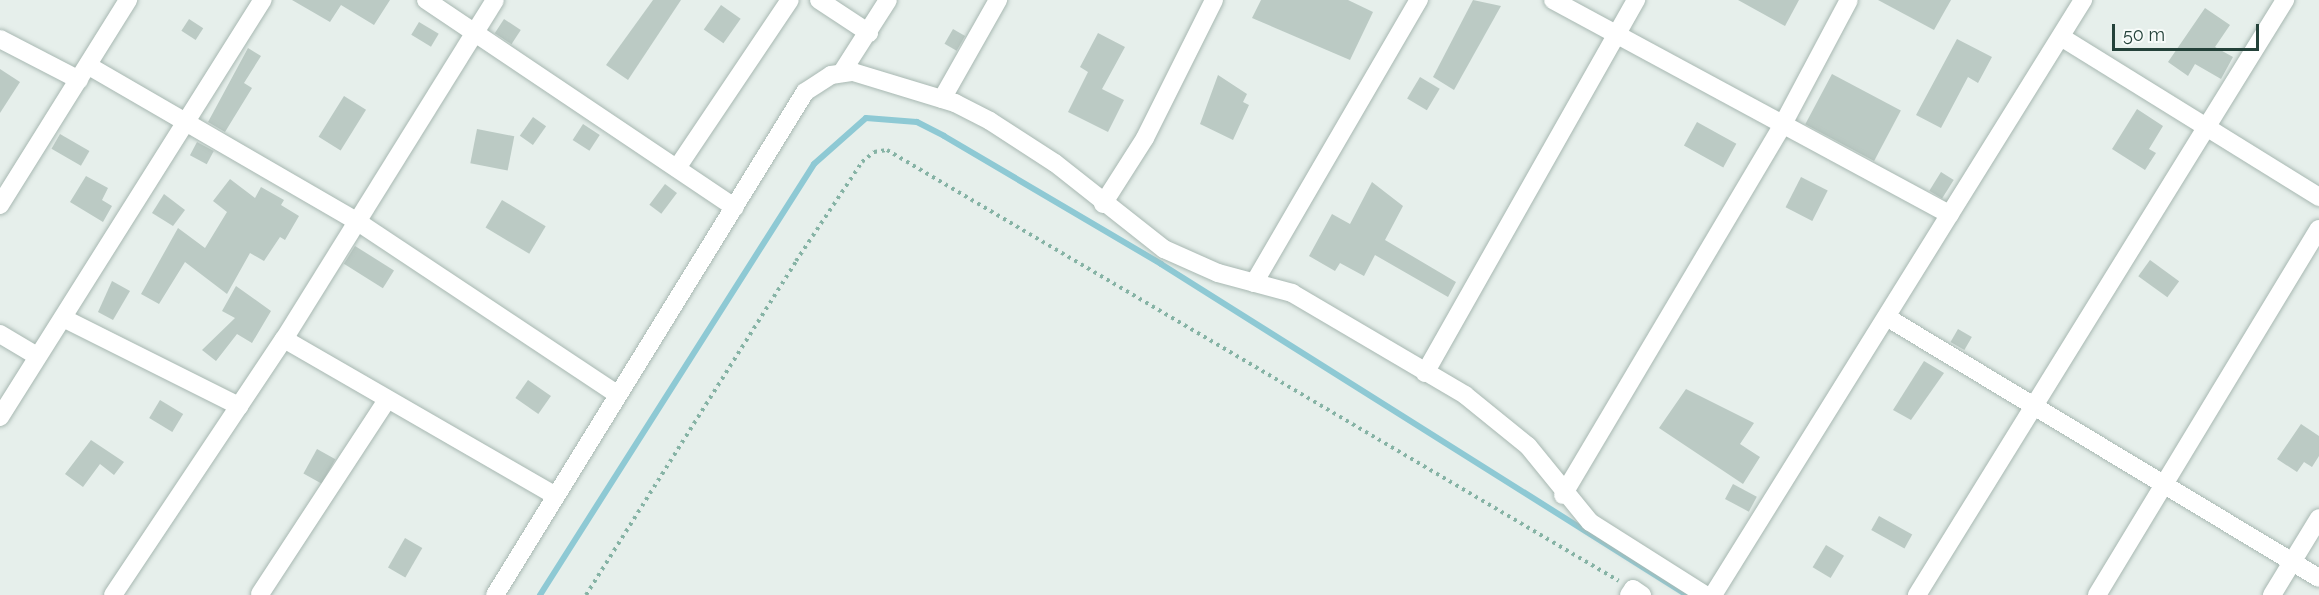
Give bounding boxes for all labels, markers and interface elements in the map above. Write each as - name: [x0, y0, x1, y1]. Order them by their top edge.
- scale bar: [2115, 12, 2262, 50]
- text: 50 m: [2123, 24, 2165, 45]

